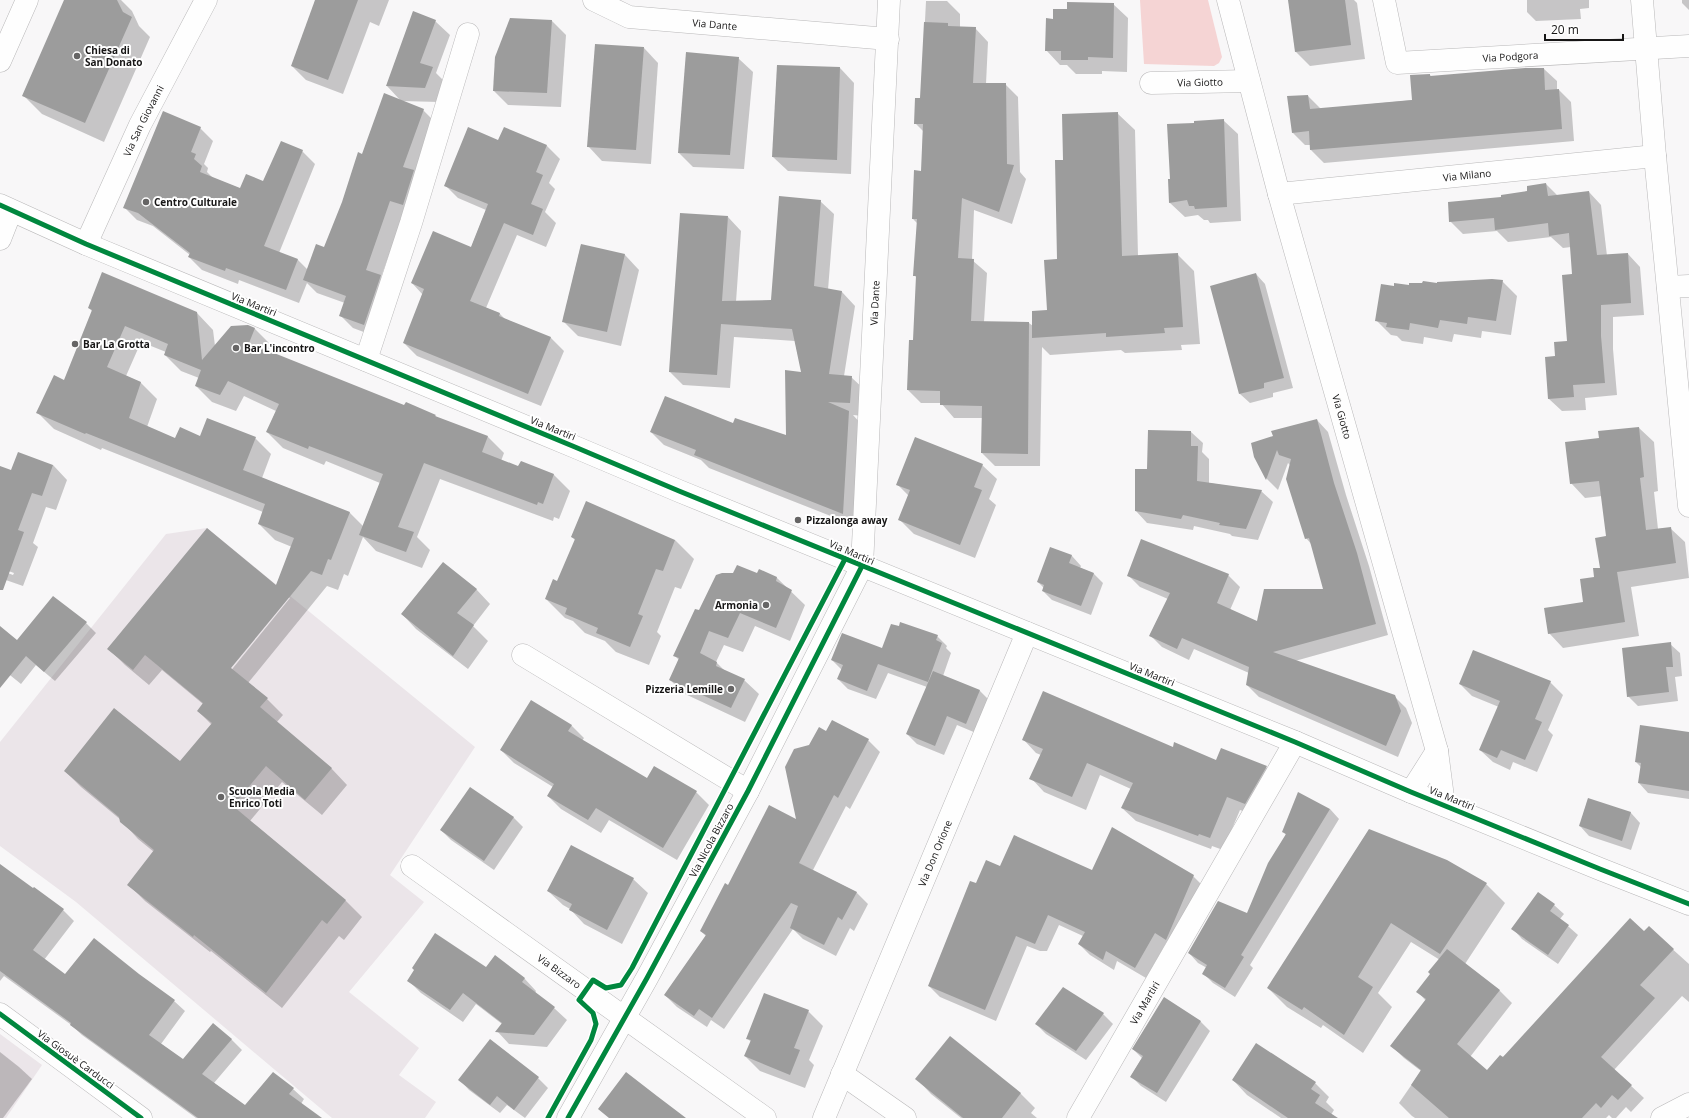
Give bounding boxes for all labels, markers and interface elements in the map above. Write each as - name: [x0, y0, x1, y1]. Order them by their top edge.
- street label: Via Dante: [692, 15, 738, 33]
- scale bar: [1545, 16, 1623, 42]
- text: 20 m: [1551, 21, 1579, 38]
- place label: Chiesa di San Donato: [85, 43, 142, 69]
- street label: Via Podgora: [1482, 48, 1539, 65]
- marker: Chiesa di San Donato: [72, 51, 82, 61]
- street label: Via Giotto: [1177, 75, 1223, 89]
- street label: Via San Giovanni: [120, 83, 167, 158]
- street label: Via Milano: [1442, 166, 1492, 184]
- place label: Centro Culturale: [154, 195, 237, 209]
- marker: Centro Culturale: [141, 197, 151, 207]
- street label: Via Dante: [866, 280, 883, 326]
- street label: Via Martiri: [229, 289, 279, 319]
- place label: Bar La Grotta: [83, 337, 150, 351]
- marker: Bar La Grotta: [70, 339, 80, 349]
- place label: Bar L'incontro: [244, 341, 315, 355]
- marker: Bar L'incontro: [231, 343, 241, 353]
- street label: Via Giotto: [1329, 393, 1355, 441]
- street label: Via Martiri: [528, 413, 578, 443]
- place label: Pizzalonga away: [806, 513, 888, 527]
- marker: Pizzalonga away: [793, 515, 803, 525]
- street label: Via Martiri: [827, 536, 877, 568]
- place label: Armonia: [715, 598, 758, 612]
- marker: Armonia: [761, 600, 771, 610]
- street label: Via Martiri: [1127, 659, 1177, 689]
- place label: Pizzeria Lemille: [645, 682, 723, 696]
- marker: Pizzeria Lemille: [726, 684, 736, 694]
- street label: Via Martiri: [1427, 783, 1477, 813]
- place label: Scuola Media Enrico Toti: [229, 784, 295, 810]
- marker: Scuola Media Enrico Toti: [216, 792, 226, 802]
- street label: Via Nicola Bizzaro: [686, 800, 736, 880]
- street label: Via Don Orione: [915, 818, 955, 889]
- street label: Via Bizzaro: [535, 951, 584, 992]
- street label: Via Martiri: [1126, 978, 1163, 1027]
- street label: Via Giosuè Carducci: [35, 1026, 117, 1092]

